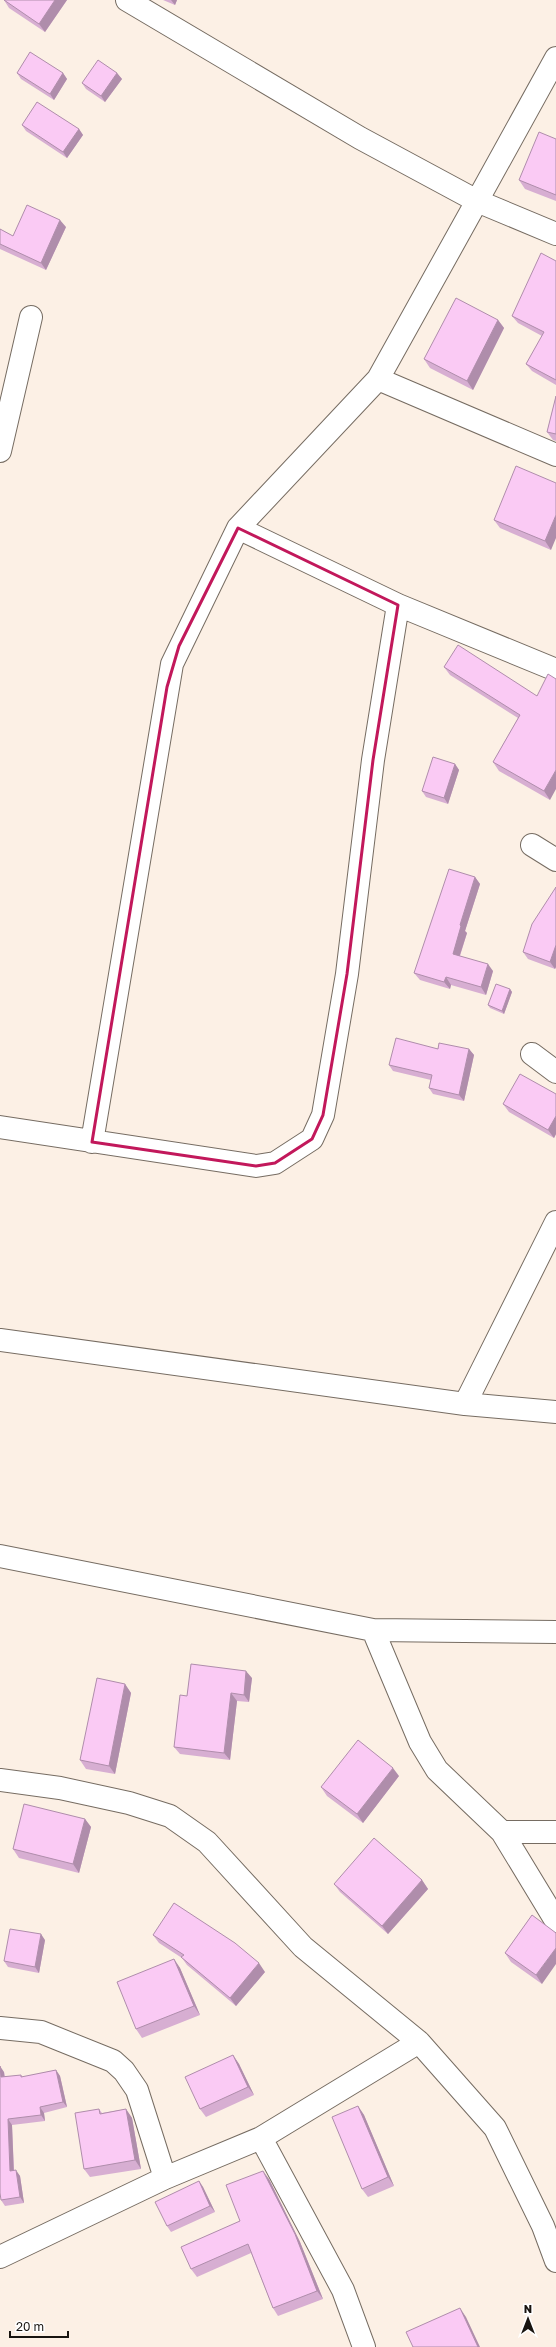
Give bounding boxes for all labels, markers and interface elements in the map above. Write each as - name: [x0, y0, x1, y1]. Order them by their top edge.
- north arrow: [508, 2299, 548, 2339]
- text: N: [524, 2302, 532, 2315]
- scale bar: [10, 2313, 68, 2339]
- text: 20 m: [16, 2319, 44, 2334]

